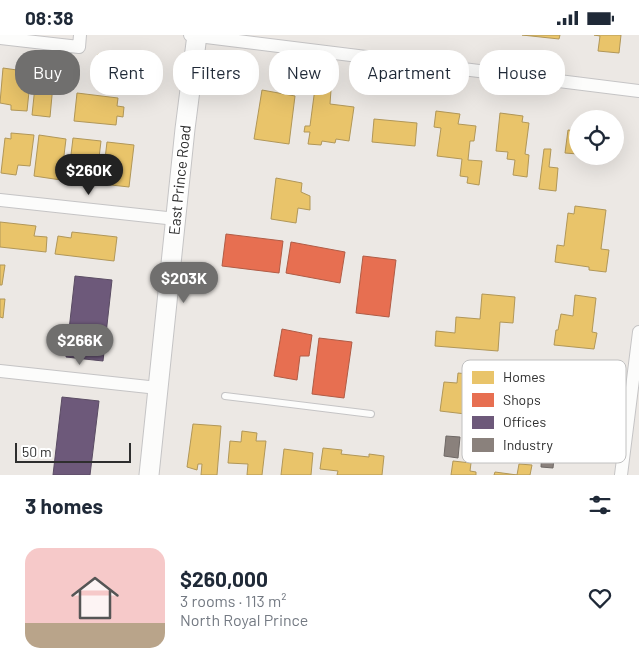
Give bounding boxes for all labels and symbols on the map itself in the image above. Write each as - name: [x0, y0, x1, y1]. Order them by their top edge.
- street label: East Prince Road: [164, 124, 194, 236]
- pin: $260K: [54, 154, 124, 196]
- pin: $203K: [149, 261, 219, 304]
- pin: $266K: [45, 323, 115, 366]
- legend: [462, 360, 626, 463]
- text: Homes: [503, 368, 546, 385]
- text: Shops: [503, 391, 541, 408]
- text: Offices: [503, 413, 546, 430]
- text: Industry: [503, 436, 554, 453]
- scale bar: [15, 440, 131, 463]

